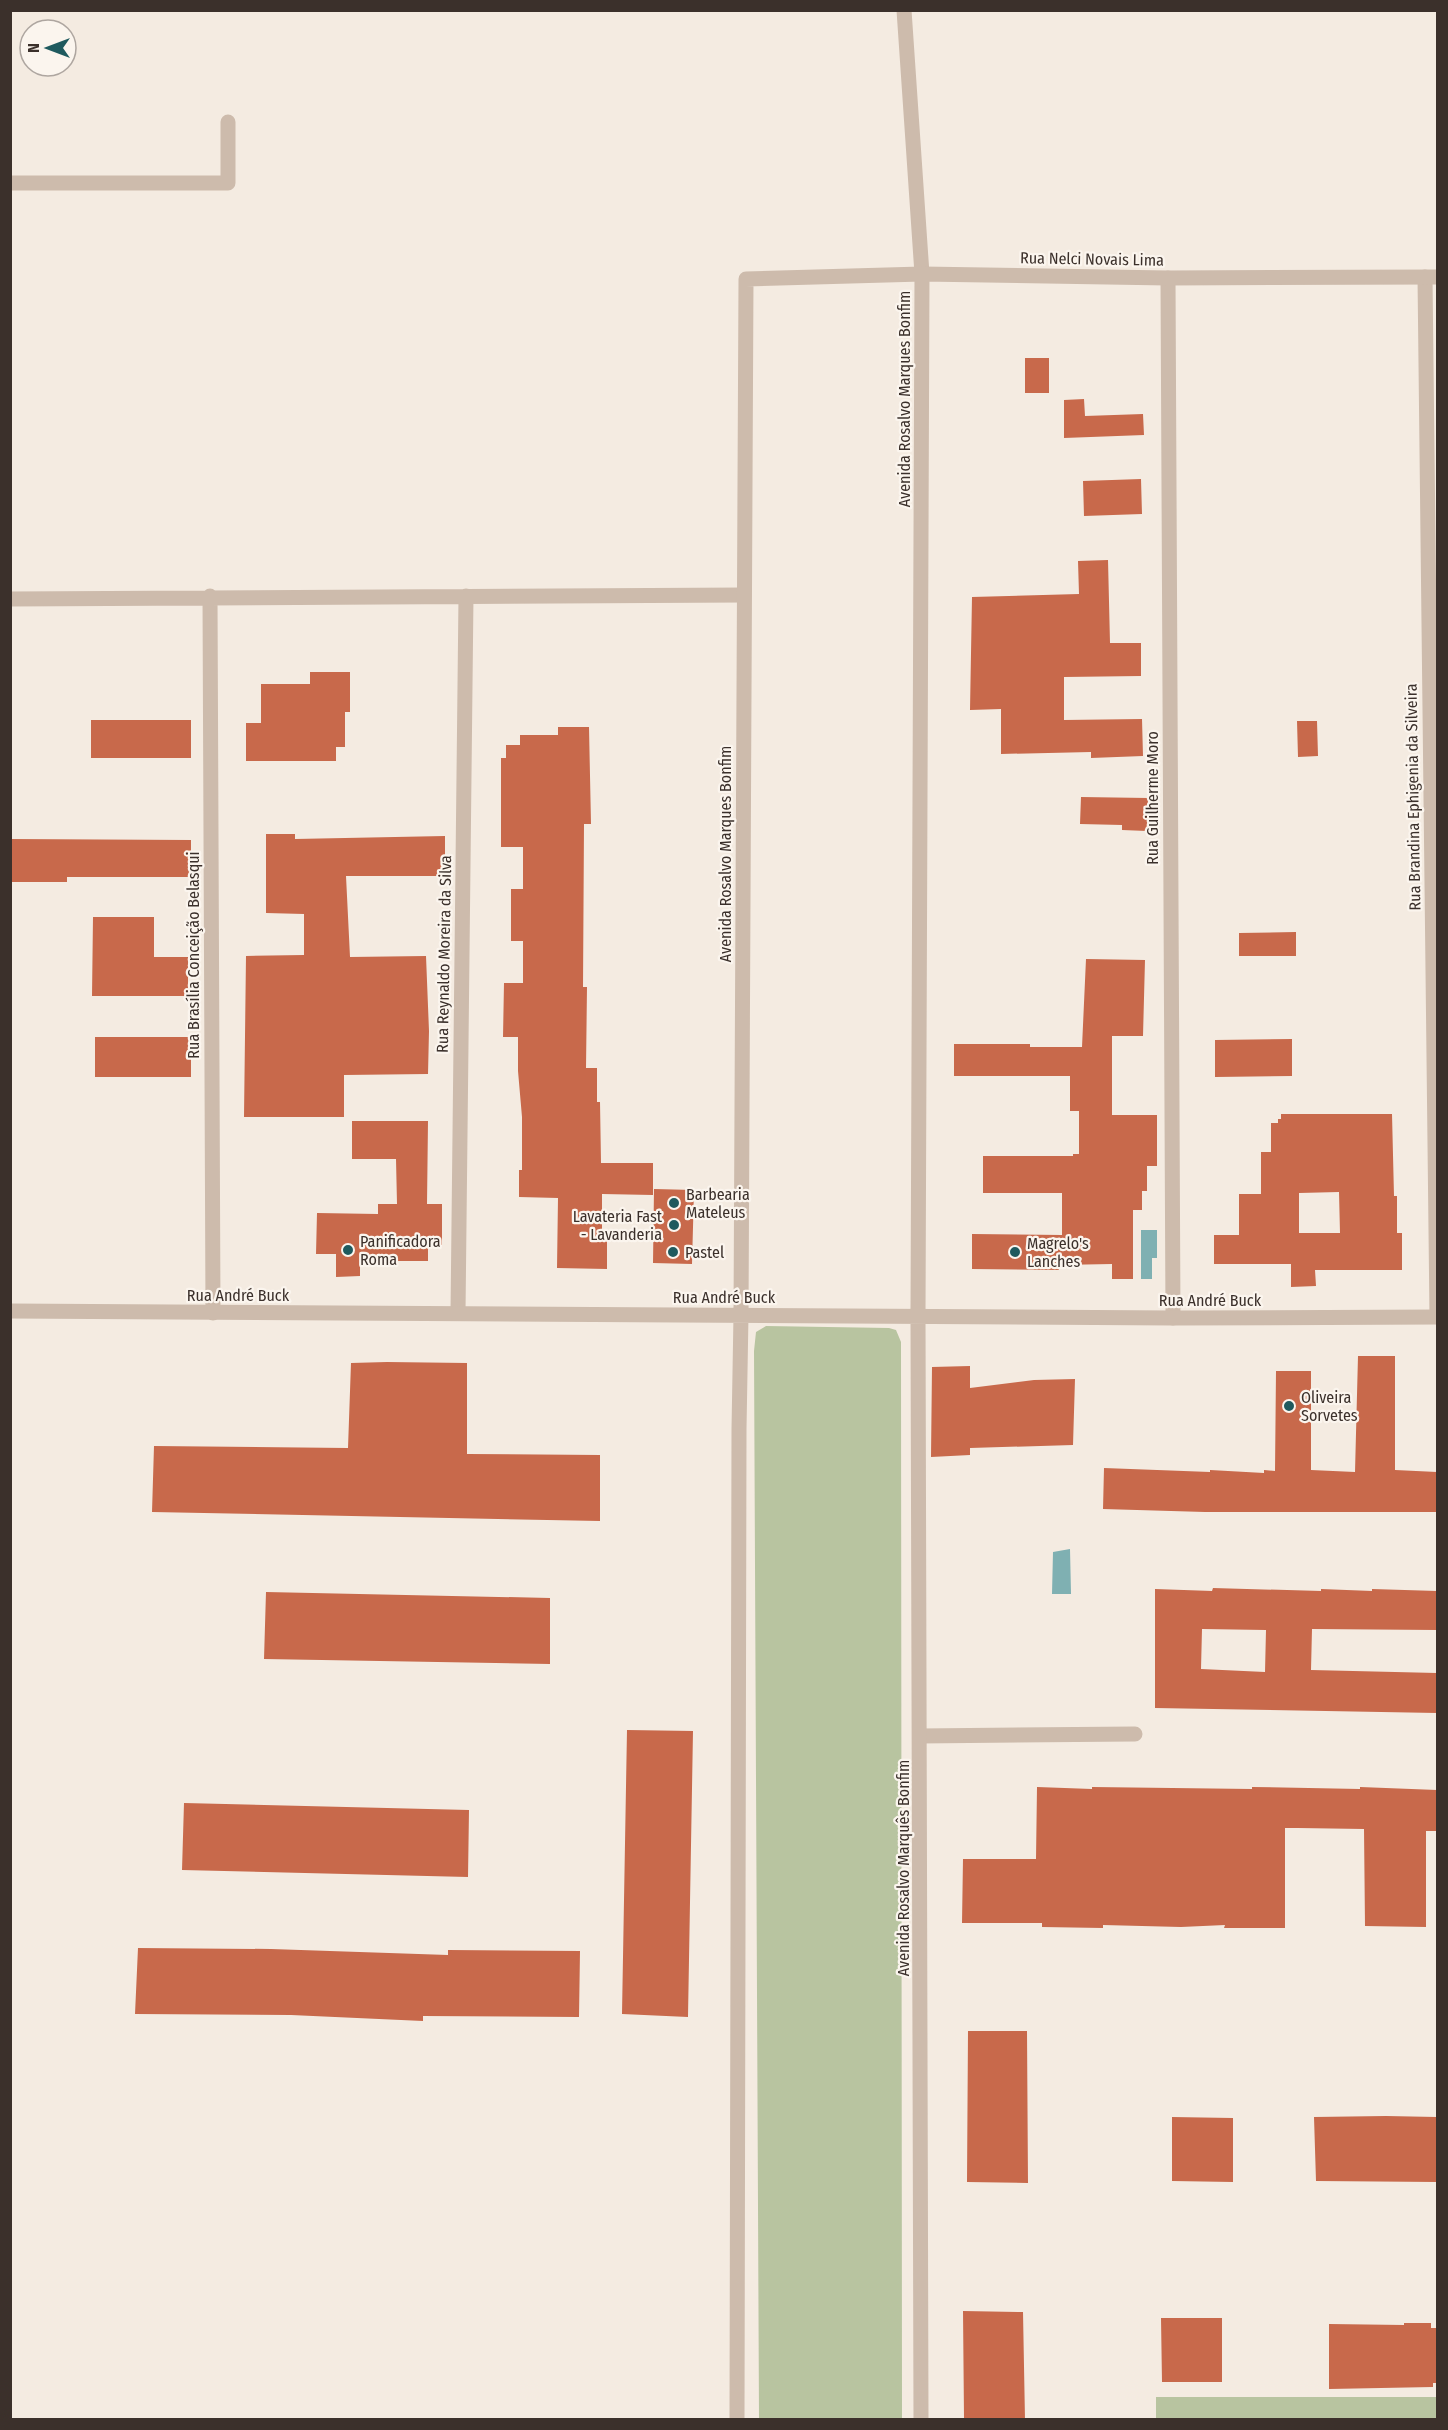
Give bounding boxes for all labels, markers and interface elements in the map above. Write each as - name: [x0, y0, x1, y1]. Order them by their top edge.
- north arrow: [18, 18, 78, 78]
- text: N: [24, 43, 43, 53]
- street label: Rua Nelci Novais Lima: [1020, 248, 1164, 270]
- street label: Avenida Rosalvo Marques Bonfim: [895, 291, 914, 507]
- street label: Rua Brandina Ephigenia da Silveira: [1402, 683, 1424, 911]
- street label: Rua Guilherme Moro: [1143, 731, 1162, 865]
- street label: Avenida Rosalvo Marques Bonfim: [716, 746, 735, 962]
- street label: Rua Brasília Conceição Belasqui: [184, 851, 203, 1059]
- street label: Rua Reynaldo Moreira da Silva: [433, 855, 455, 1053]
- place label: Barbearia Mateleus: [686, 1185, 750, 1222]
- marker: Barbearia Mateleus: [667, 1196, 681, 1210]
- place label: Lavateria Fast - Lavanderia: [573, 1207, 663, 1244]
- marker: Lavateria Fast - Lavanderia: [667, 1218, 681, 1232]
- place label: Panificadora Roma: [360, 1232, 441, 1269]
- place label: Magrelo's Lanches: [1027, 1234, 1089, 1271]
- marker: Panificadora Roma: [341, 1243, 355, 1257]
- place label: Pastel: [685, 1243, 724, 1262]
- marker: Pastel: [666, 1245, 680, 1259]
- marker: Magrelo's Lanches: [1008, 1245, 1022, 1259]
- street label: Rua André Buck: [187, 1286, 290, 1305]
- street label: Rua André Buck: [673, 1288, 776, 1307]
- street label: Rua André Buck: [1159, 1291, 1262, 1310]
- place label: Oliveira Sorvetes: [1301, 1388, 1358, 1425]
- marker: Oliveira Sorvetes: [1282, 1399, 1296, 1413]
- street label: Avenida Rosalvo Marquês Bonfim: [894, 1760, 913, 1976]

